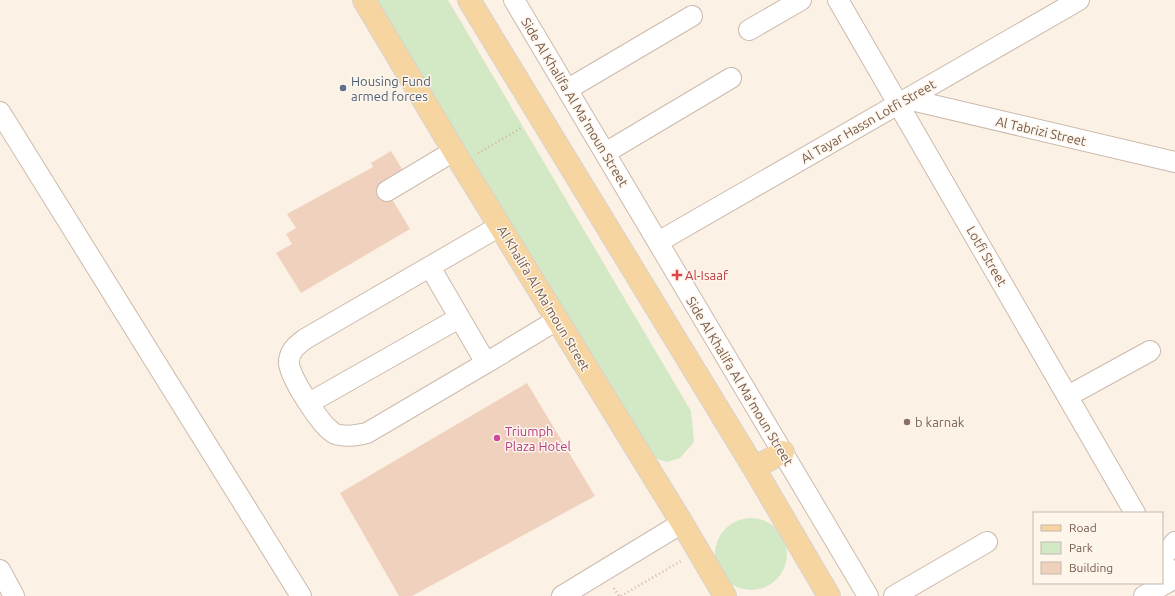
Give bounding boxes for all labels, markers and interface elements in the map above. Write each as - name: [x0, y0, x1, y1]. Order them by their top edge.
- street label: Side Al Khalifa Al Ma'moun Street: [519, 15, 631, 189]
- place label: Housing Fund armed forces: [351, 74, 431, 103]
- street label: Al Tayar Hassn Lotfi Street: [798, 77, 938, 165]
- marker: Housing Fund armed forces: [338, 83, 348, 93]
- street label: Al Tabrizi Street: [994, 114, 1088, 148]
- street label: Al Khalifa Al Ma'moun Street: [495, 223, 593, 373]
- street label: Lotfi Street: [964, 224, 1010, 288]
- place label: Al-Isaaf: [685, 268, 728, 282]
- marker: Al-Isaaf: [672, 270, 682, 280]
- street label: Side Al Khalifa Al Ma'moun Street: [684, 294, 796, 468]
- place label: b karnak: [915, 415, 965, 429]
- marker: b karnak: [902, 417, 912, 427]
- place label: Triumph Plaza Hotel: [505, 424, 571, 453]
- marker: Triumph Plaza Hotel: [492, 433, 502, 443]
- legend: [1033, 512, 1163, 584]
- text: Road: [1069, 521, 1097, 534]
- text: Park: [1069, 541, 1093, 554]
- text: Building: [1069, 561, 1113, 574]

